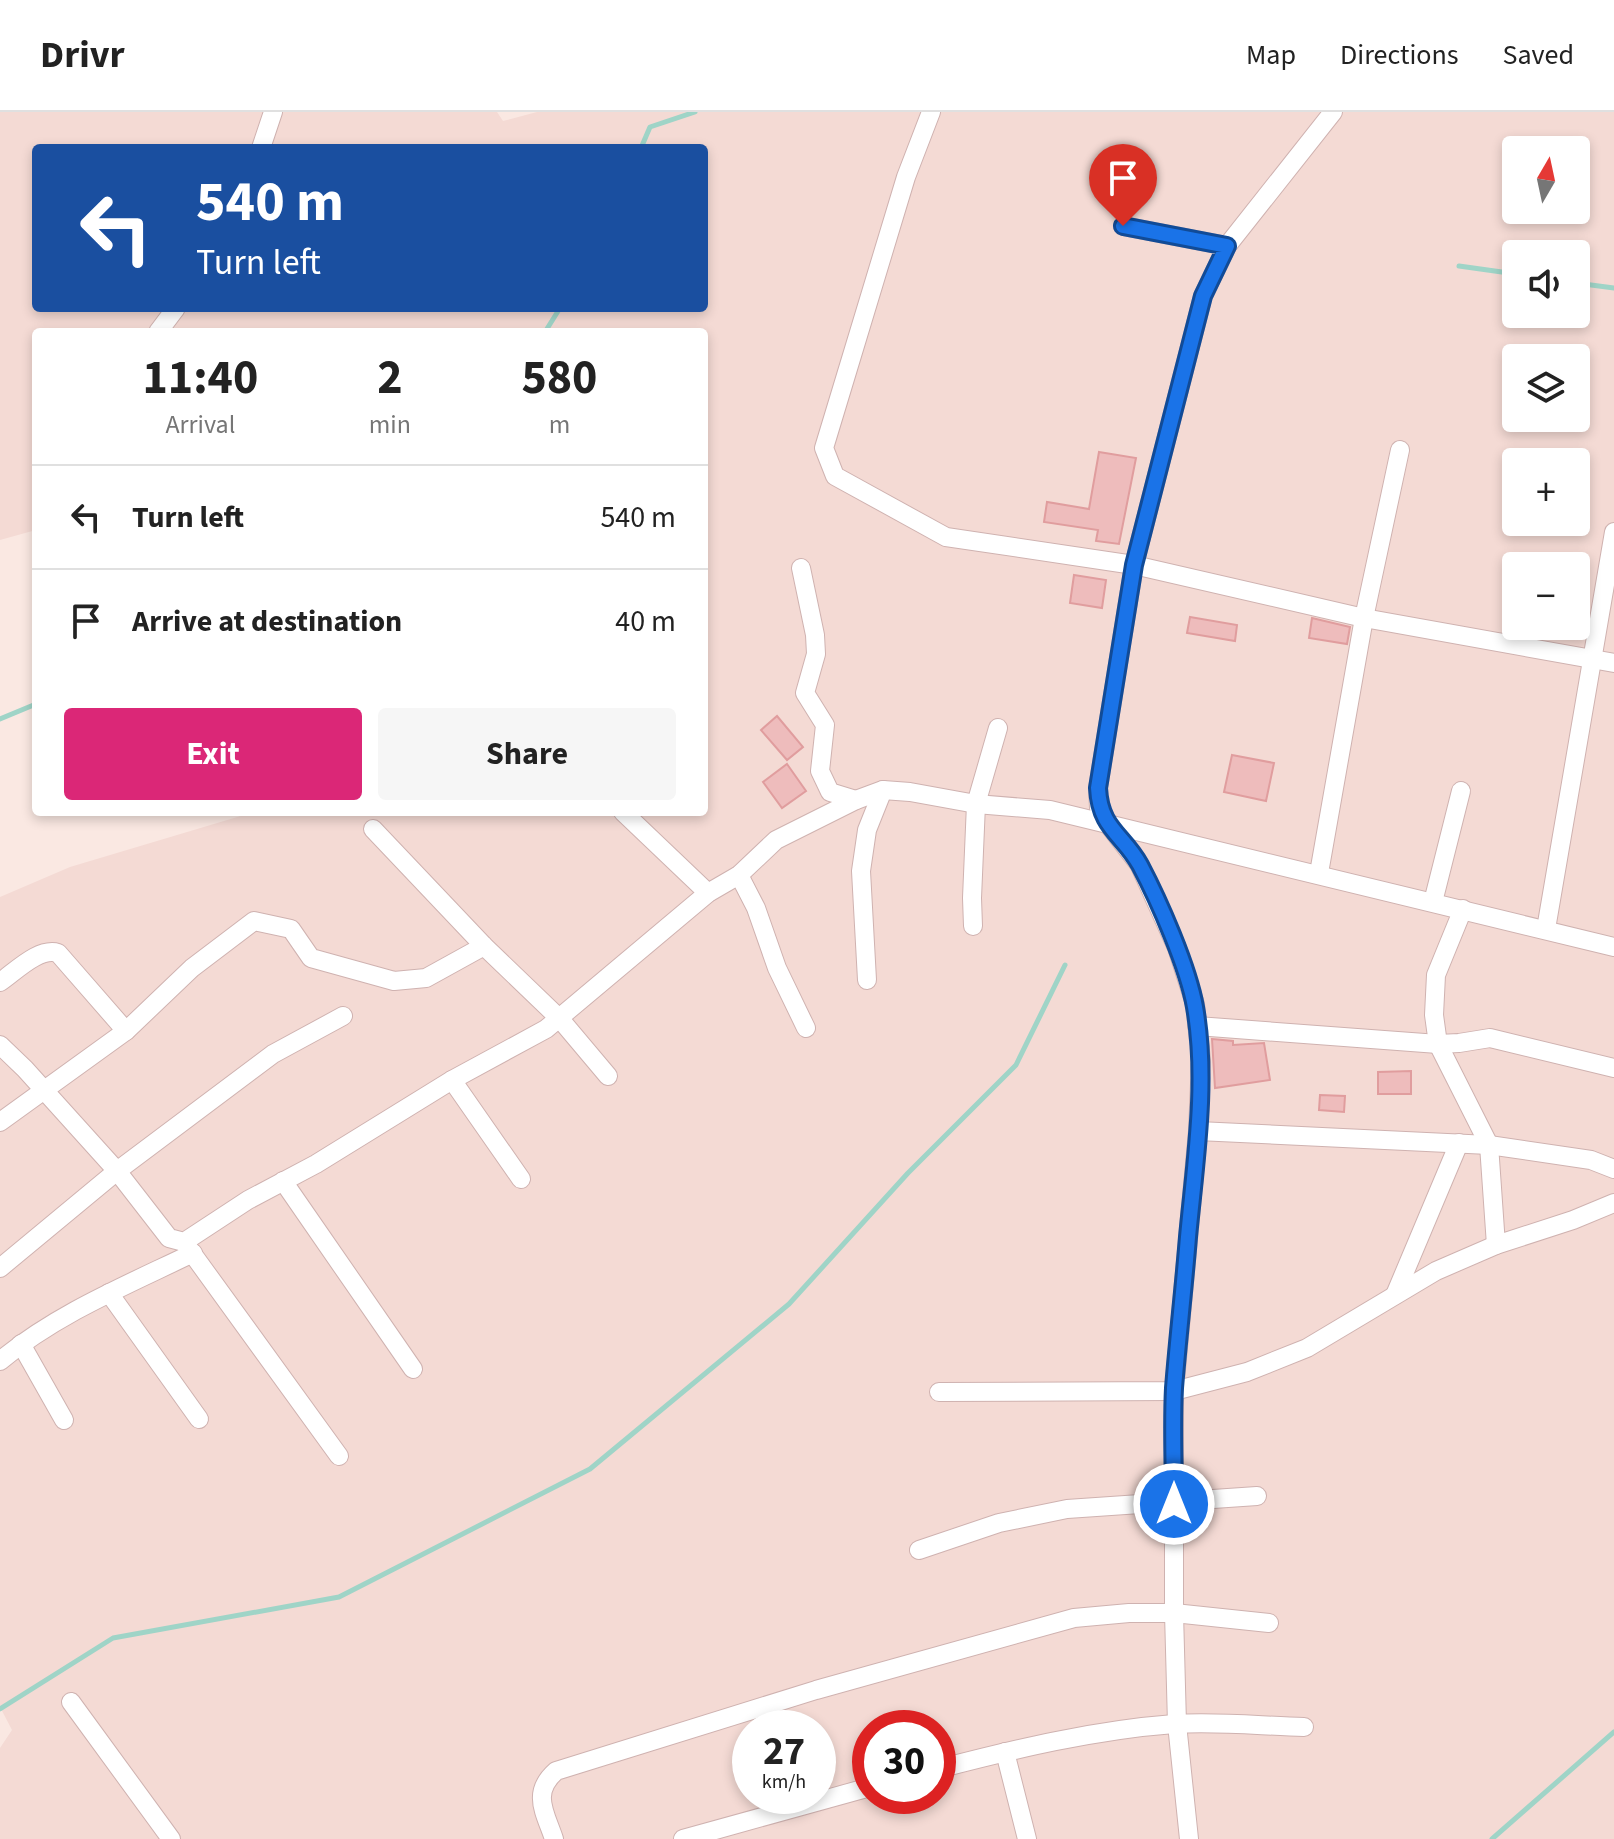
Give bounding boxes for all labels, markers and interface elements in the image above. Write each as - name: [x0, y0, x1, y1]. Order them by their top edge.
- text: Drivr: [40, 28, 125, 82]
- text: Map: [1246, 35, 1296, 75]
- text: Directions: [1340, 35, 1459, 75]
- text: Saved: [1503, 35, 1574, 75]
- north arrow: [1502, 136, 1590, 224]
- map controls: [1502, 136, 1590, 640]
- pin: [1089, 144, 1157, 226]
- icon: arrive: [1101, 156, 1145, 200]
- text: 540 m: [196, 163, 344, 242]
- icon: left: [64, 176, 168, 280]
- text: Turn left: [196, 237, 321, 288]
- button: sound: [1502, 240, 1590, 328]
- text: 11:40: [142, 344, 258, 412]
- text: 2: [377, 344, 403, 412]
- text: 580: [521, 344, 597, 412]
- button: layers: [1502, 344, 1590, 432]
- text: Arrival: [165, 406, 235, 443]
- text: min: [369, 406, 411, 443]
- text: m: [549, 406, 570, 443]
- button: +: [1502, 448, 1590, 536]
- icon: left: [64, 495, 108, 539]
- text: Turn left: [132, 496, 244, 539]
- text: 540 m: [600, 496, 676, 539]
- button: −: [1502, 552, 1590, 640]
- icon: arrive: [64, 599, 108, 643]
- text: Arrive at destination: [132, 600, 402, 643]
- text: 40 m: [615, 600, 676, 643]
- button: Exit: [64, 708, 362, 800]
- button: Share: [378, 708, 676, 800]
- position arrow: [1132, 1462, 1216, 1546]
- speed limit sign: 30: [852, 1710, 956, 1814]
- text: 27: [763, 1723, 805, 1780]
- text: km/h: [762, 1768, 806, 1796]

